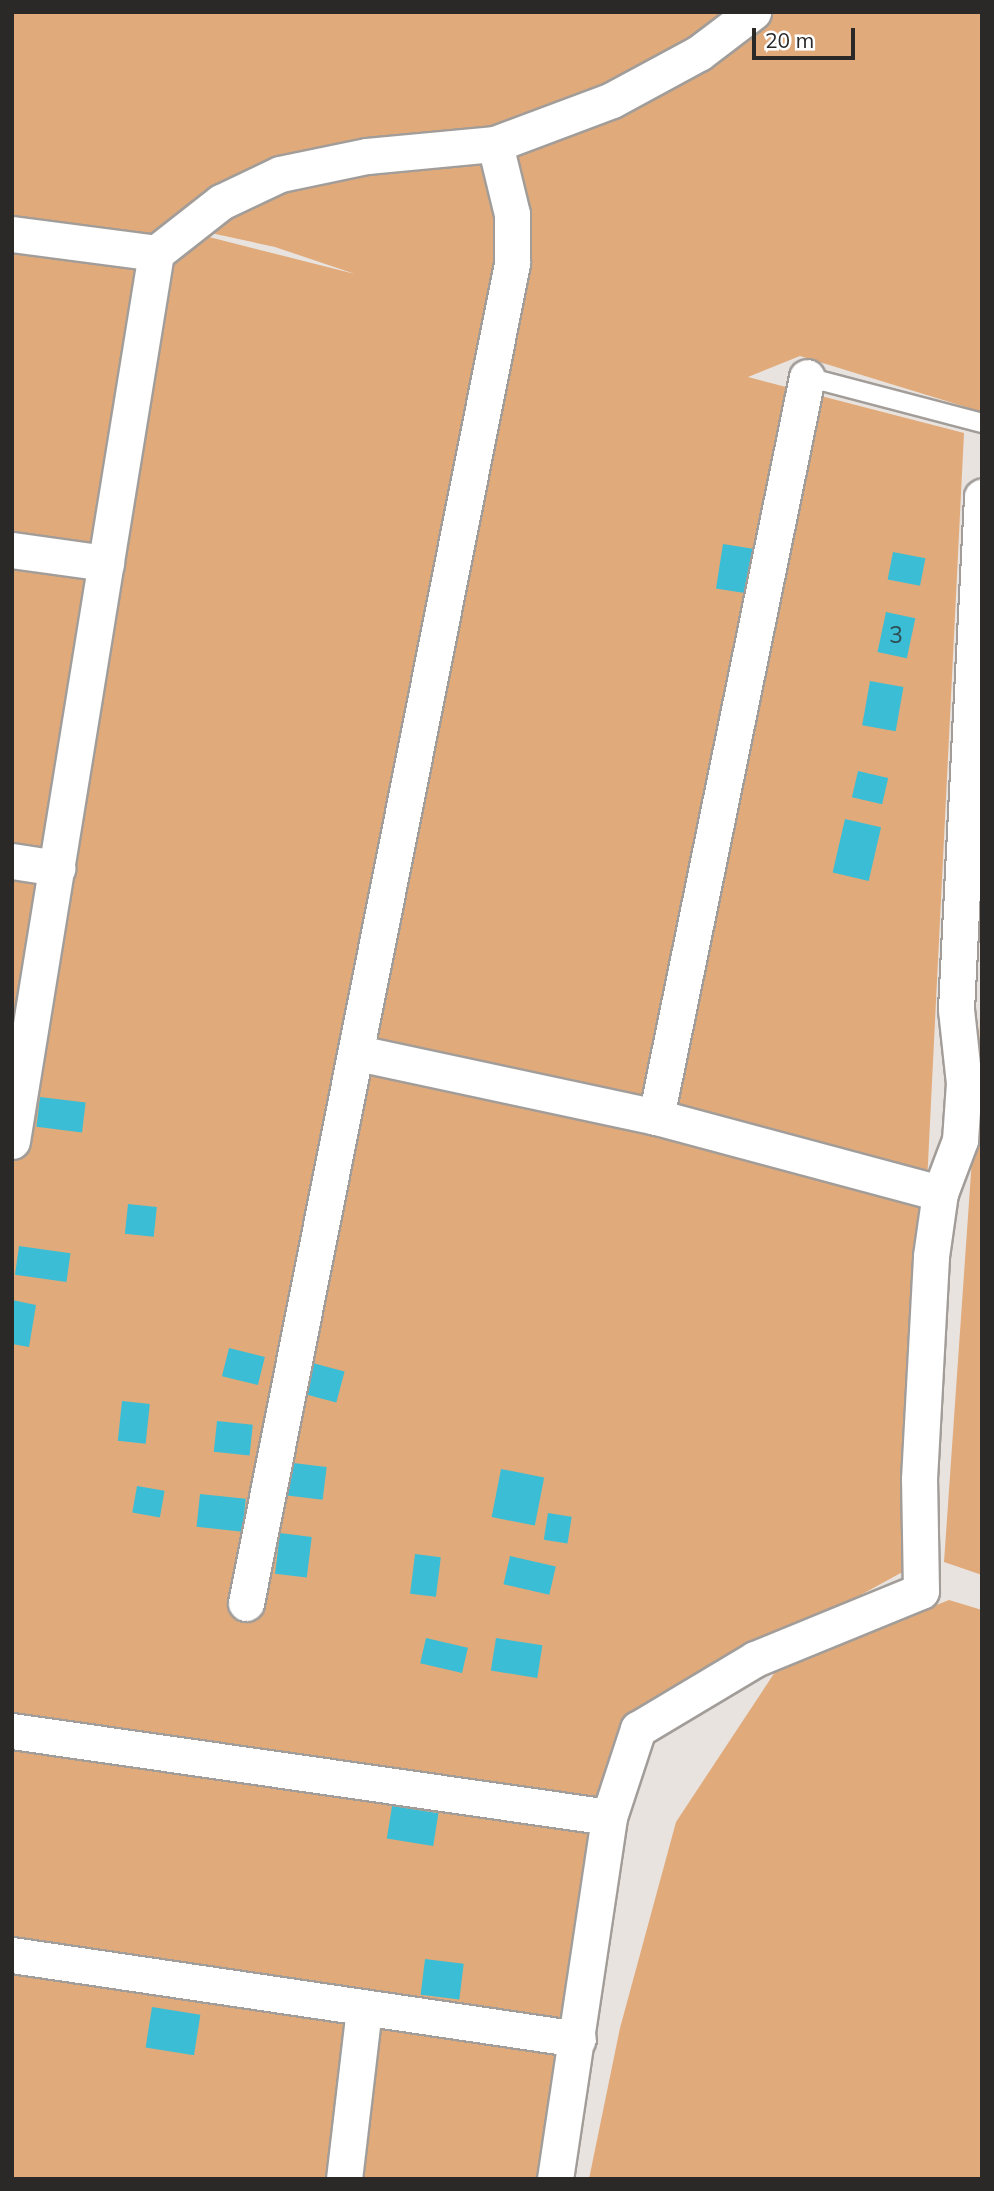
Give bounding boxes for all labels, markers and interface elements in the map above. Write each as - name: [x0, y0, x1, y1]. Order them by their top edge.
- scale bar: [756, 14, 859, 58]
- text: 20 m: [765, 27, 814, 53]
- house number: 3: [889, 621, 903, 649]

